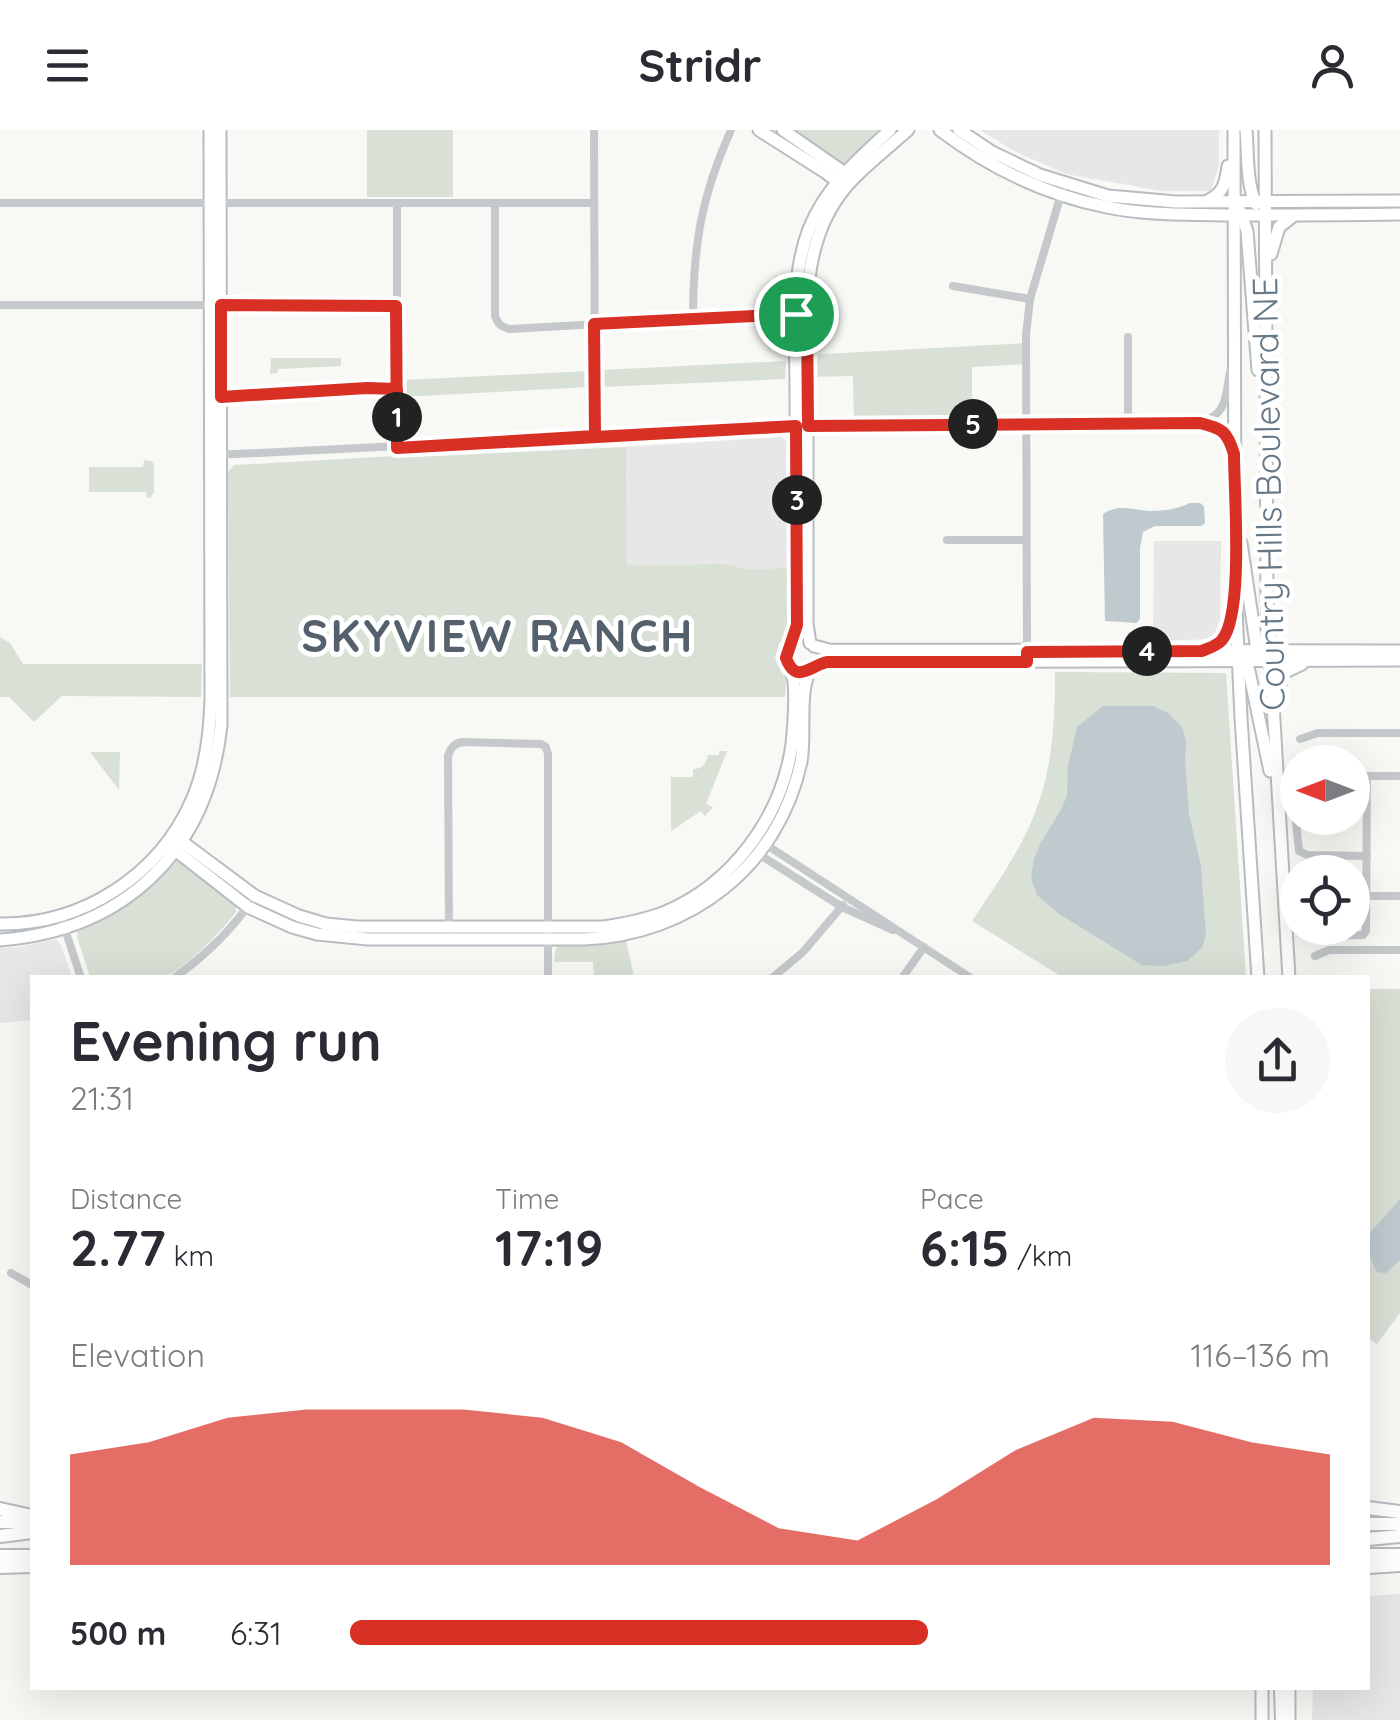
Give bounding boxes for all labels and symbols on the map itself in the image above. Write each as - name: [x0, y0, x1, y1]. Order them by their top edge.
- pin: [754, 272, 839, 357]
- street label: Country Hills Boulevard NE: [1242, 277, 1294, 711]
- pin: 1: [372, 392, 422, 442]
- pin: 5: [948, 399, 998, 449]
- pin: 3: [772, 475, 822, 525]
- district label: SKYVIEW RANCH: [301, 607, 695, 663]
- pin: 4: [1122, 626, 1172, 676]
- north arrow: [1280, 745, 1370, 835]

